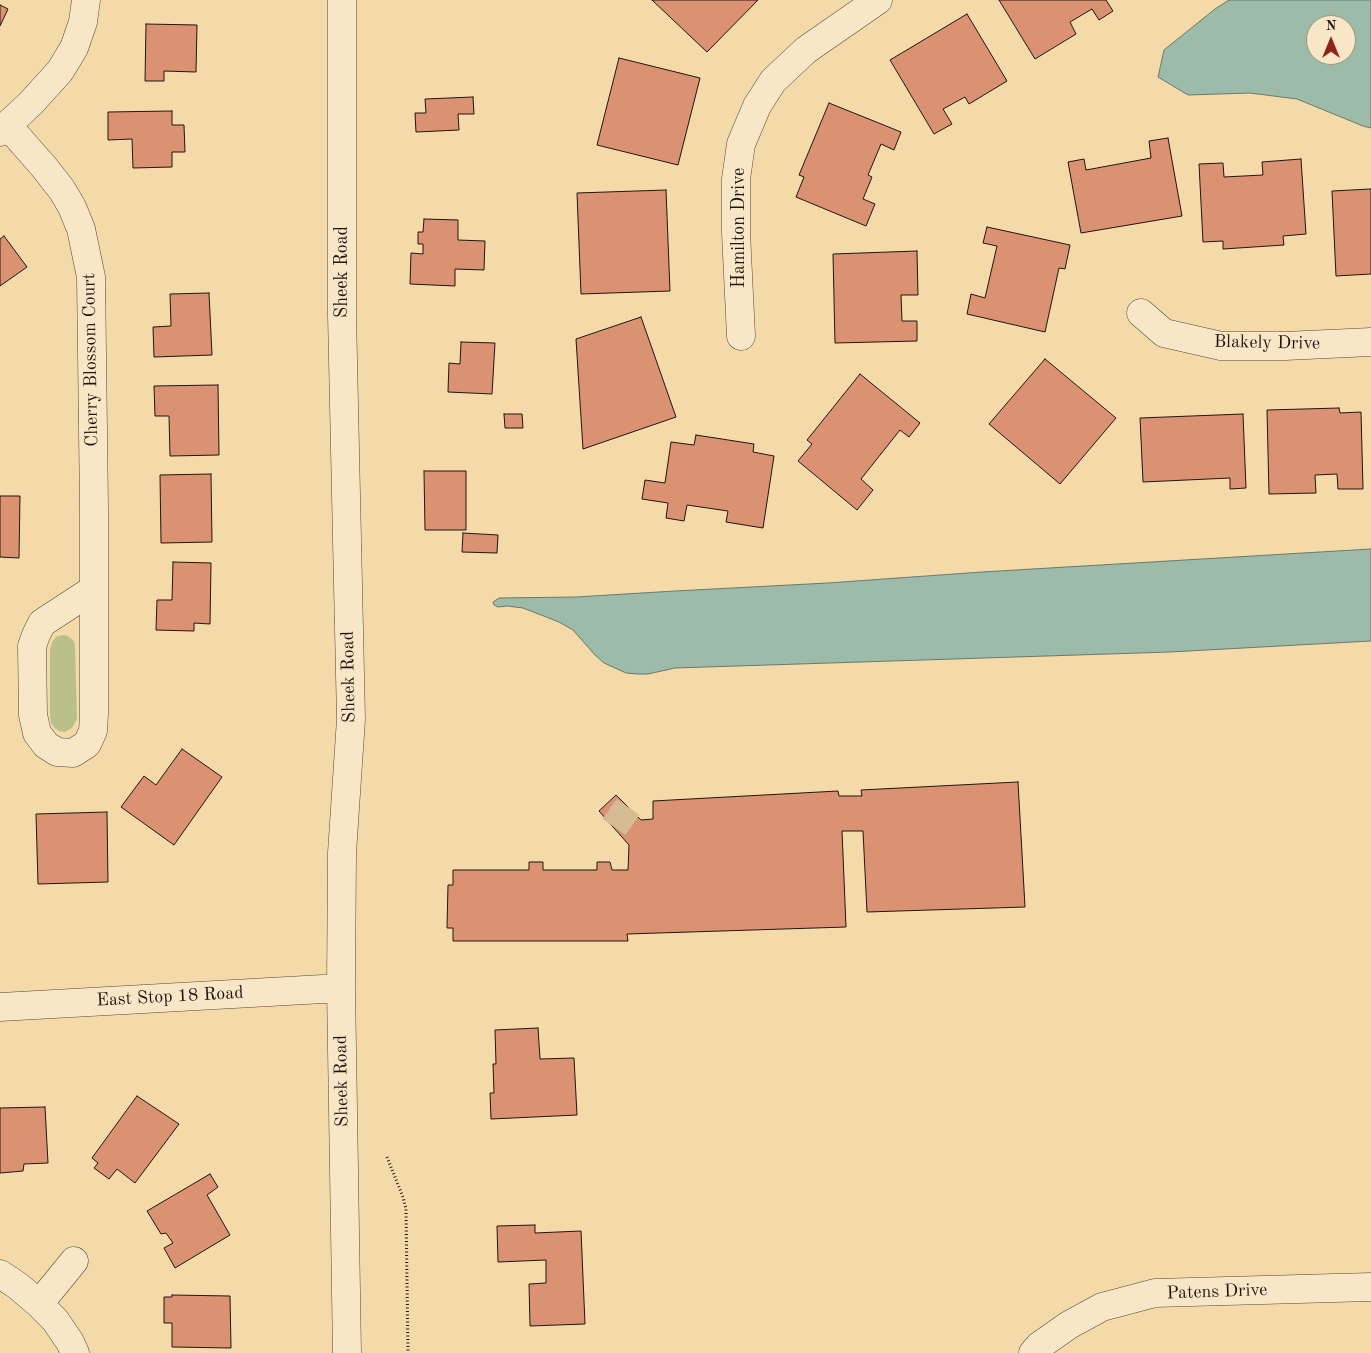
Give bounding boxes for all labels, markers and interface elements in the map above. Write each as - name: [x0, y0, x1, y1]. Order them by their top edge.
- north arrow: [1306, 15, 1356, 65]
- text: N: [1326, 19, 1336, 33]
- street label: Hamilton Drive: [728, 168, 750, 288]
- street label: Sheek Road: [331, 226, 353, 318]
- street label: Cherry Blossom Court: [79, 273, 103, 447]
- street label: Blakely Drive: [1214, 331, 1320, 355]
- street label: Sheek Road: [337, 631, 361, 723]
- street label: East Stop 18 Road: [96, 982, 244, 1012]
- street label: Sheek Road: [330, 1035, 354, 1127]
- street label: Patens Drive: [1166, 1279, 1268, 1305]

